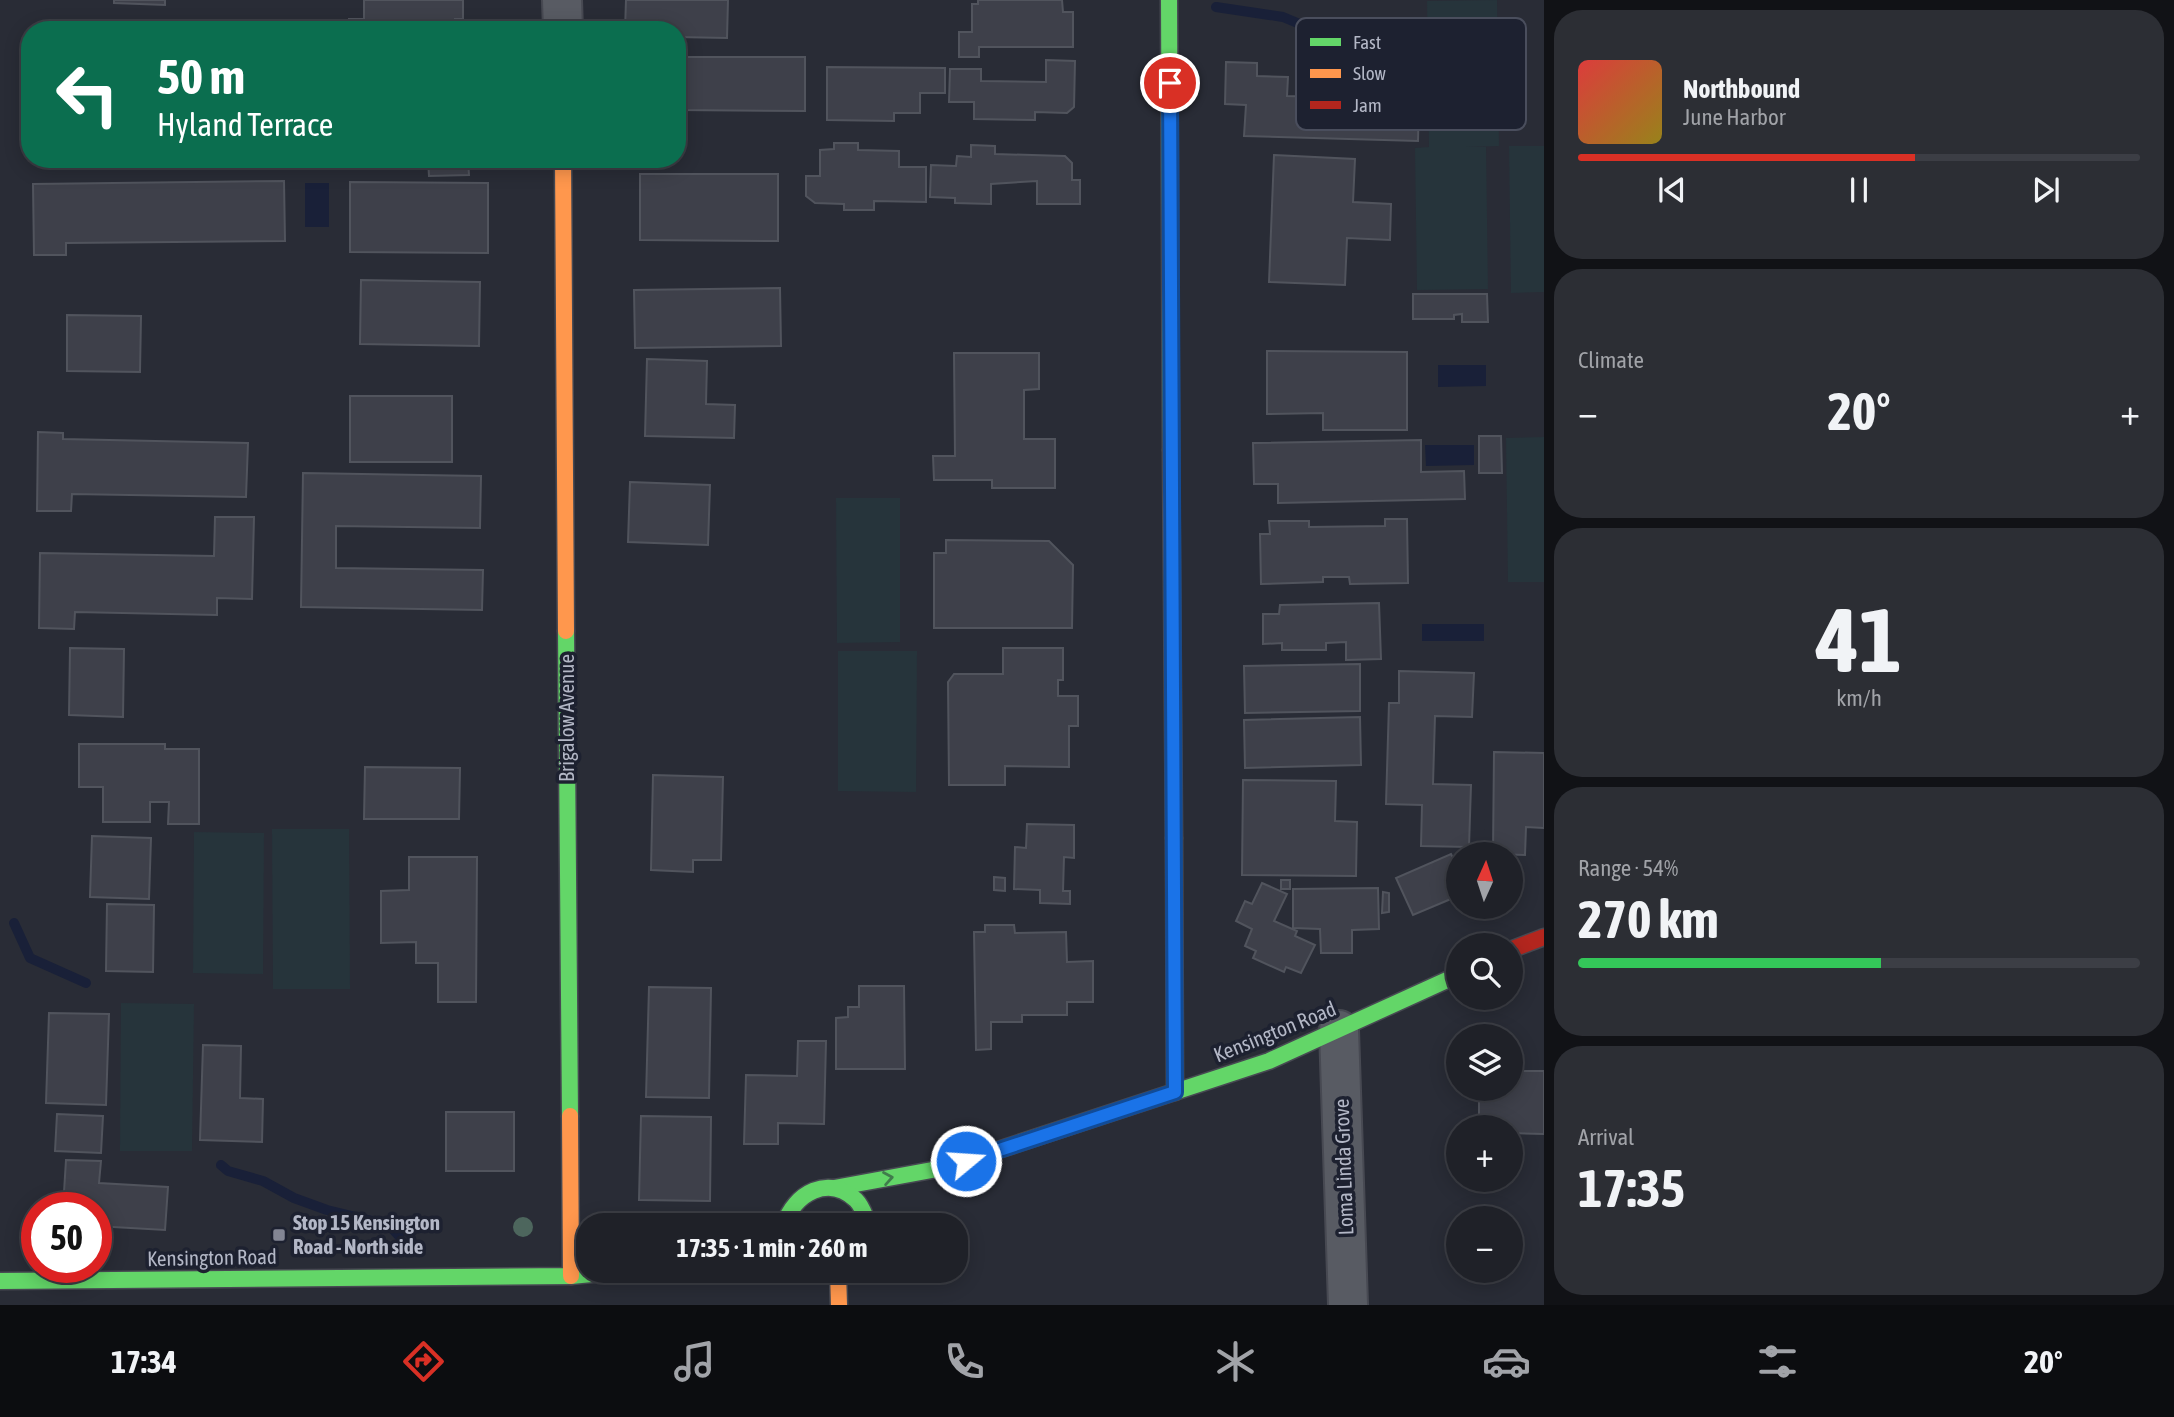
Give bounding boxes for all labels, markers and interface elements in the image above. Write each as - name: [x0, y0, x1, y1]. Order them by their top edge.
- legend: [1296, 18, 1526, 130]
- text: Fast: [1353, 31, 1381, 53]
- text: 50 m: [157, 48, 245, 104]
- icon: left: [42, 49, 133, 140]
- pin: [1140, 53, 1200, 113]
- text: Slow: [1353, 62, 1387, 84]
- icon: arrive: [1151, 64, 1189, 102]
- text: Northbound: [1683, 74, 1800, 104]
- text: Jam: [1353, 94, 1382, 116]
- text: June Harbor: [1683, 104, 1786, 130]
- text: Hyland Terrace: [157, 106, 333, 143]
- icon: previous: [1653, 171, 1691, 209]
- icon: pause: [1840, 171, 1878, 209]
- icon: next: [2027, 171, 2065, 209]
- text: Climate: [1578, 347, 1644, 373]
- text: 20°: [1827, 381, 1891, 441]
- text: −: [1578, 390, 1598, 433]
- text: +: [2120, 390, 2140, 433]
- text: 41: [1816, 587, 1902, 691]
- street label: Brigalow Avenue: [554, 654, 578, 782]
- text: km/h: [1836, 685, 1882, 711]
- north arrow: [1446, 842, 1522, 919]
- map controls: [1446, 842, 1523, 1283]
- text: Range · 54%: [1578, 855, 1678, 881]
- text: 270 km: [1578, 889, 1719, 949]
- button: search: [1446, 933, 1523, 1010]
- street label: Kensington Road: [1210, 996, 1339, 1067]
- button: layers: [1446, 1024, 1523, 1101]
- street label: Loma Linda Grove: [1329, 1098, 1357, 1236]
- button: +: [1446, 1115, 1523, 1192]
- position arrow: [929, 1124, 1003, 1198]
- text: Arrival: [1578, 1124, 1634, 1150]
- text: 17:35: [1578, 1158, 1685, 1218]
- one-way arrow: [882, 1171, 894, 1186]
- speed limit sign: 50: [21, 1192, 112, 1283]
- button: −: [1446, 1206, 1523, 1283]
- place label: Stop 15 Kensington Road - North side: [293, 1210, 440, 1258]
- marker: Stop 15 Kensington Road - North side: [271, 1227, 287, 1243]
- text: 17:35 · 1 min · 260 m: [677, 1233, 867, 1263]
- street label: Kensington Road: [147, 1244, 277, 1270]
- icon: directions: [399, 1337, 448, 1386]
- icon: music: [670, 1337, 719, 1386]
- icon: phone: [940, 1337, 989, 1386]
- icon: climate: [1211, 1337, 1260, 1386]
- icon: car: [1482, 1337, 1531, 1386]
- icon: filters: [1753, 1337, 1802, 1386]
- text: 17:34: [111, 1343, 177, 1380]
- text: 20°: [2024, 1343, 2063, 1380]

